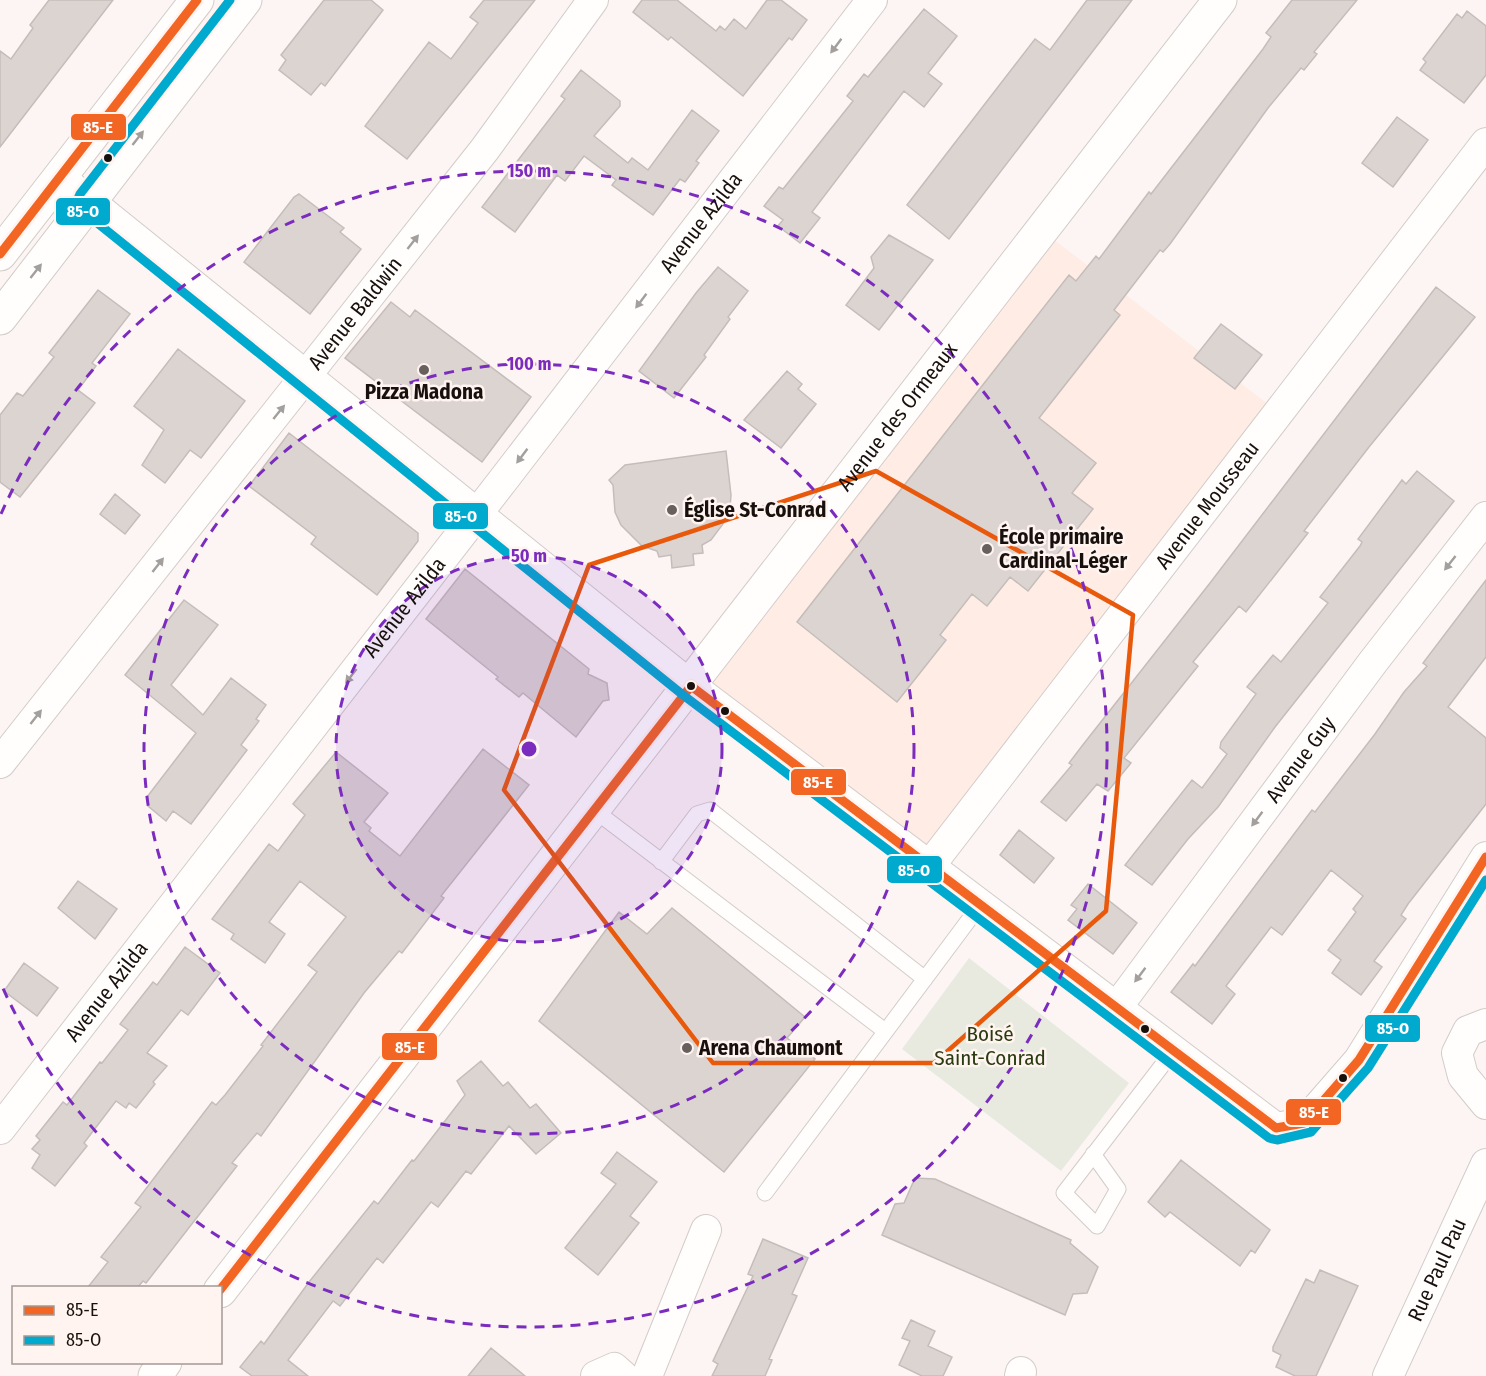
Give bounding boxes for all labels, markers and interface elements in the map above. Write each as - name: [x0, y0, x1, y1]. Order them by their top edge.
- one-way arrow: [830, 38, 842, 54]
- line badge: 85-E: [70, 113, 127, 141]
- text: 85-E: [83, 118, 113, 137]
- one-way arrow: [131, 131, 143, 146]
- unlabelled marker: [102, 152, 114, 164]
- text: 150 m: [507, 160, 551, 182]
- street label: Avenue Azilda: [654, 167, 748, 278]
- line badge: 85-O: [55, 197, 111, 226]
- text: 85-O: [67, 202, 99, 221]
- one-way arrow: [406, 234, 419, 250]
- street label: Avenue Baldwin: [303, 252, 408, 375]
- one-way arrow: [29, 264, 41, 279]
- one-way arrow: [634, 293, 647, 309]
- street label: Avenue des Ormeaux: [832, 336, 963, 496]
- text: 100 m: [507, 353, 551, 375]
- marker: Pizza Madona: [417, 363, 431, 377]
- place label: Pizza Madona: [365, 379, 483, 405]
- one-way arrow: [273, 404, 286, 420]
- street label: Avenue Mousseau: [1150, 436, 1265, 574]
- one-way arrow: [516, 448, 528, 464]
- place label: Église St-Conrad: [684, 496, 826, 523]
- line badge: 85-O: [432, 502, 489, 530]
- marker: Église St-Conrad: [665, 503, 679, 517]
- text: 85-O: [445, 507, 477, 526]
- place label: École primaire Cardinal-Léger: [999, 523, 1127, 574]
- marker: École primaire Cardinal-Léger: [980, 542, 994, 556]
- text: 50 m: [511, 545, 547, 567]
- street label: Avenue Azilda: [357, 552, 451, 663]
- one-way arrow: [1445, 555, 1457, 570]
- one-way arrow: [151, 557, 163, 572]
- one-way arrow: [345, 668, 357, 684]
- unlabelled marker: [685, 680, 697, 692]
- unlabelled marker: [719, 705, 731, 717]
- one-way arrow: [30, 710, 42, 725]
- street label: Avenue Guy: [1260, 711, 1341, 808]
- centre of rings: [519, 739, 539, 759]
- line badge: 85-E: [790, 768, 847, 796]
- text: 85-E: [803, 773, 833, 792]
- one-way arrow: [1251, 811, 1263, 826]
- line badge: 85-O: [886, 855, 943, 884]
- text: 85-O: [898, 861, 930, 880]
- street label: Avenue Azilda: [60, 936, 154, 1047]
- one-way arrow: [1135, 968, 1147, 983]
- line badge: 85-O: [1364, 1014, 1421, 1043]
- text: 85-O: [1377, 1019, 1409, 1038]
- park label: Boisé Saint-Conrad: [934, 1021, 1046, 1071]
- unlabelled marker: [1139, 1023, 1151, 1035]
- line badge: 85-E: [381, 1032, 438, 1061]
- place label: Arena Chaumont: [698, 1035, 843, 1061]
- text: 85-E: [395, 1038, 425, 1057]
- marker: Arena Chaumont: [680, 1041, 694, 1055]
- unlabelled marker: [1337, 1072, 1349, 1084]
- line badge: 85-E: [1285, 1098, 1342, 1126]
- text: 85-E: [1299, 1103, 1329, 1122]
- street label: Rue Paul Pau: [1402, 1214, 1472, 1325]
- legend: [12, 1286, 222, 1364]
- text: 85-E: [66, 1299, 98, 1321]
- text: 85-O: [66, 1329, 101, 1351]

